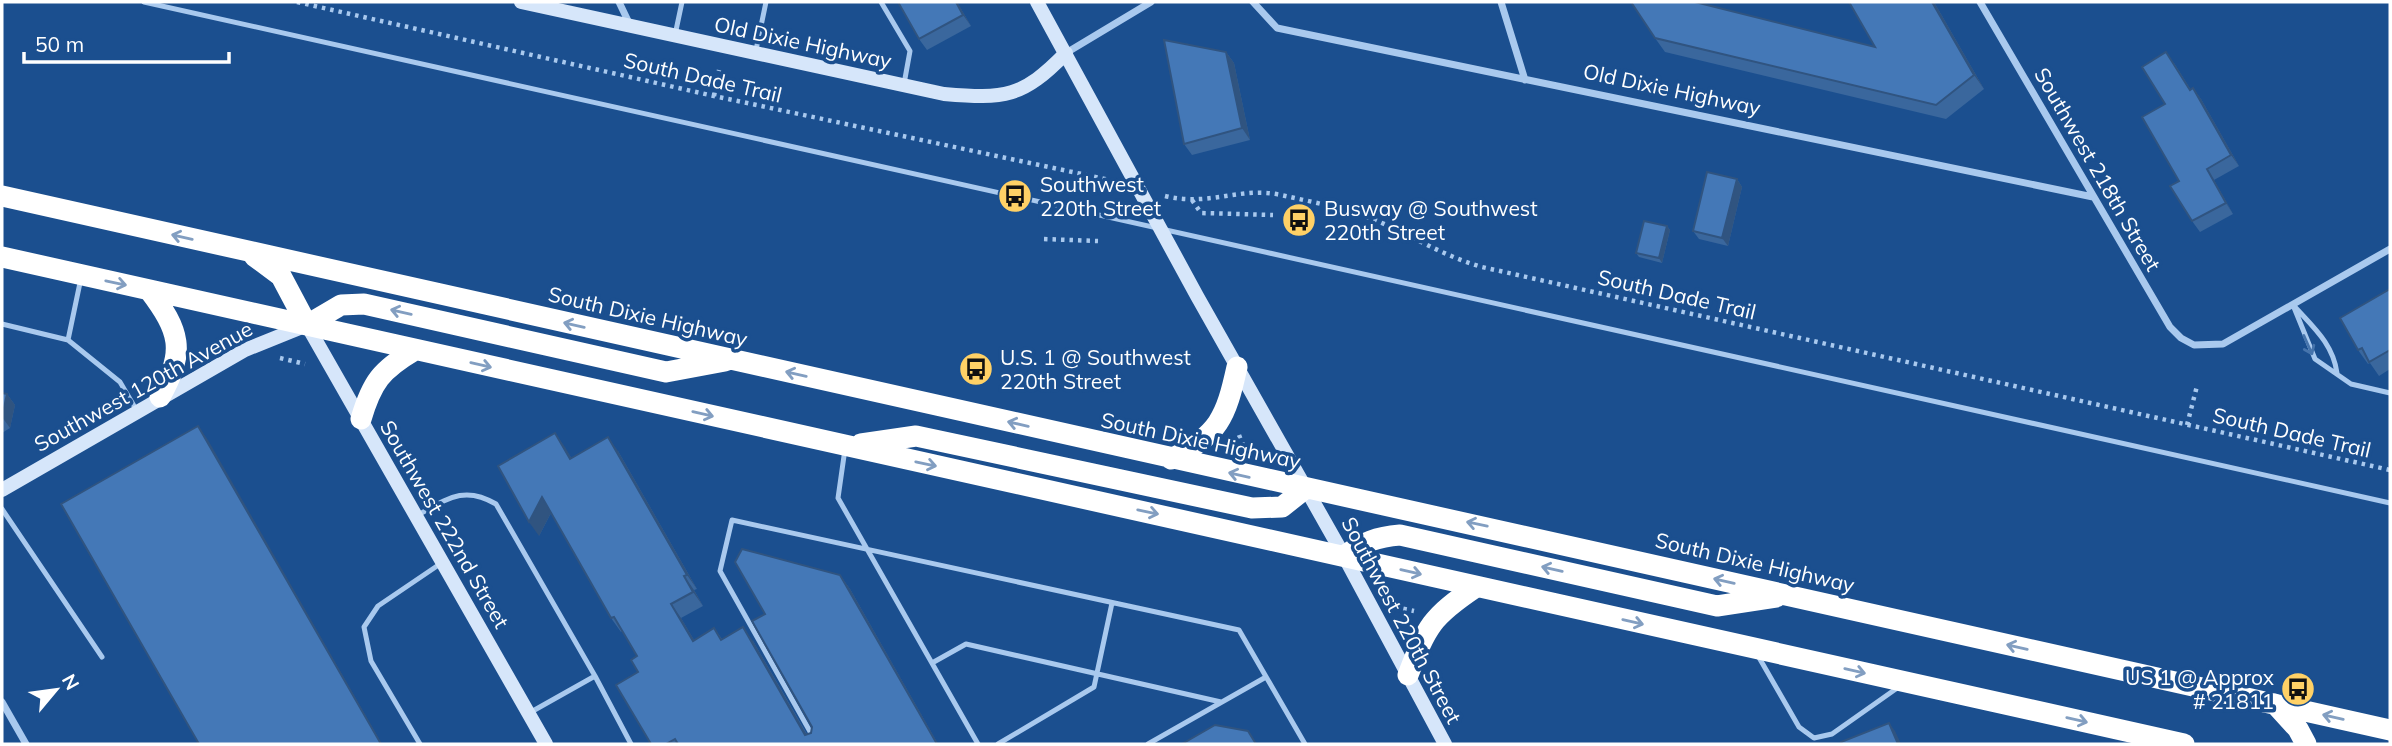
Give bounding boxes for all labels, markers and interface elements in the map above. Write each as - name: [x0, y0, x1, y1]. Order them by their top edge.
- street label: Old Dixie Highway: [712, 10, 894, 74]
- scale bar: [24, 21, 229, 65]
- text: 50 m: [35, 31, 84, 57]
- street label: South Dade Trail: [621, 46, 785, 108]
- street label: Old Dixie Highway: [1581, 57, 1763, 121]
- street label: Southwest 218th Street: [2029, 63, 2167, 275]
- place label: Southwest 220th Street: [1040, 171, 1161, 221]
- bus stop icon: Southwest 220th Street: [996, 177, 1034, 215]
- place label: Busway @ Southwest 220th Street: [1324, 195, 1538, 245]
- bus stop icon: Busway @ Southwest 220th Street: [1280, 201, 1318, 239]
- one-way arrow: [171, 230, 194, 243]
- street label: South Dade Trail: [1595, 263, 1759, 325]
- one-way arrow: [104, 277, 127, 290]
- street label: South Dixie Highway: [546, 280, 750, 352]
- one-way arrow: [390, 305, 412, 318]
- street label: Southwest 120th Avenue: [29, 315, 257, 457]
- one-way arrow: [563, 317, 586, 331]
- one-way arrow: [2302, 334, 2315, 355]
- place label: U.S. 1 @ Southwest 220th Street: [1000, 344, 1191, 394]
- bus stop icon: U.S. 1 @ Southwest 220th Street: [957, 350, 995, 388]
- one-way arrow: [469, 358, 492, 372]
- one-way arrow: [785, 367, 808, 381]
- street label: South Dade Trail: [2210, 401, 2374, 463]
- street label: South Dixie Highway: [1099, 406, 1303, 474]
- one-way arrow: [692, 409, 714, 422]
- street label: Southwest 222nd Street: [375, 415, 515, 633]
- one-way arrow: [1007, 417, 1030, 431]
- one-way arrow: [914, 458, 936, 471]
- one-way arrow: [1228, 467, 1251, 481]
- one-way arrow: [1136, 506, 1159, 520]
- street label: Southwest 220th Street: [1336, 512, 1468, 728]
- one-way arrow: [1466, 517, 1489, 531]
- street label: South Dixie Highway: [1653, 526, 1857, 598]
- one-way arrow: [1541, 561, 1564, 575]
- one-way arrow: [1399, 565, 1422, 579]
- one-way arrow: [1713, 573, 1736, 587]
- one-way arrow: [1621, 615, 1644, 629]
- one-way arrow: [2006, 639, 2029, 653]
- north arrow: [21, 655, 91, 725]
- place label: US 1 @ Approx # 21811: [2125, 664, 2274, 714]
- one-way arrow: [1843, 665, 1866, 678]
- text: N: [57, 670, 85, 694]
- bus stop icon: US 1 @ Approx # 21811: [2279, 670, 2317, 708]
- one-way arrow: [2322, 710, 2345, 724]
- one-way arrow: [2065, 714, 2088, 728]

